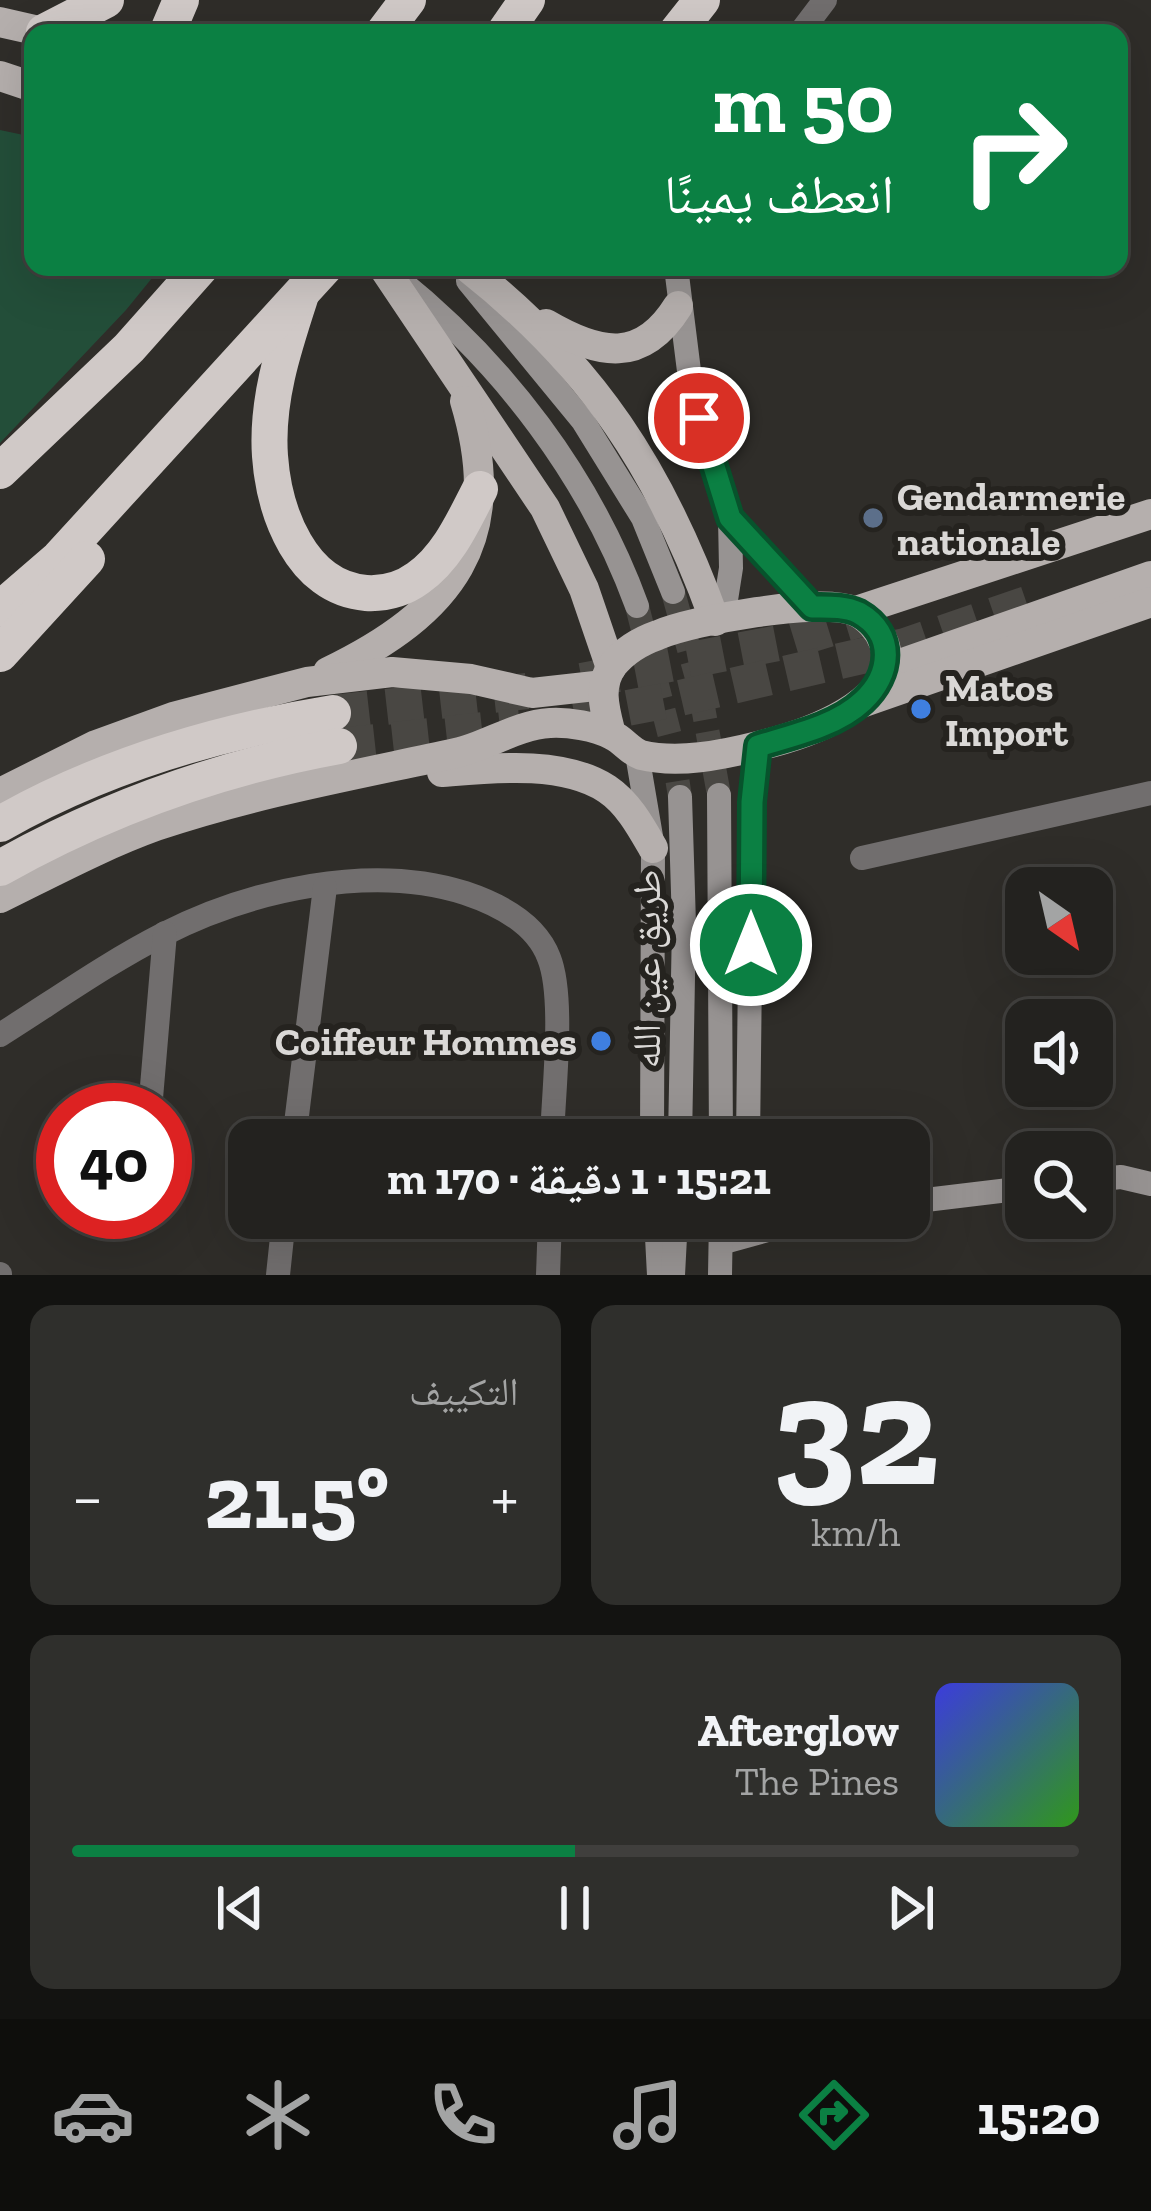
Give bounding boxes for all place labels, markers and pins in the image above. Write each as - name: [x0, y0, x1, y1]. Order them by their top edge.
- pin: [648, 367, 750, 469]
- place label: Gendarmerie nationale: [897, 473, 1126, 565]
- marker: Gendarmerie nationale: [860, 505, 886, 531]
- place label: Matos Import: [945, 664, 1069, 756]
- marker: Matos Import: [908, 696, 934, 722]
- place label: Coiffeur Hommes: [275, 1018, 577, 1065]
- marker: Coiffeur Hommes: [588, 1028, 614, 1054]

